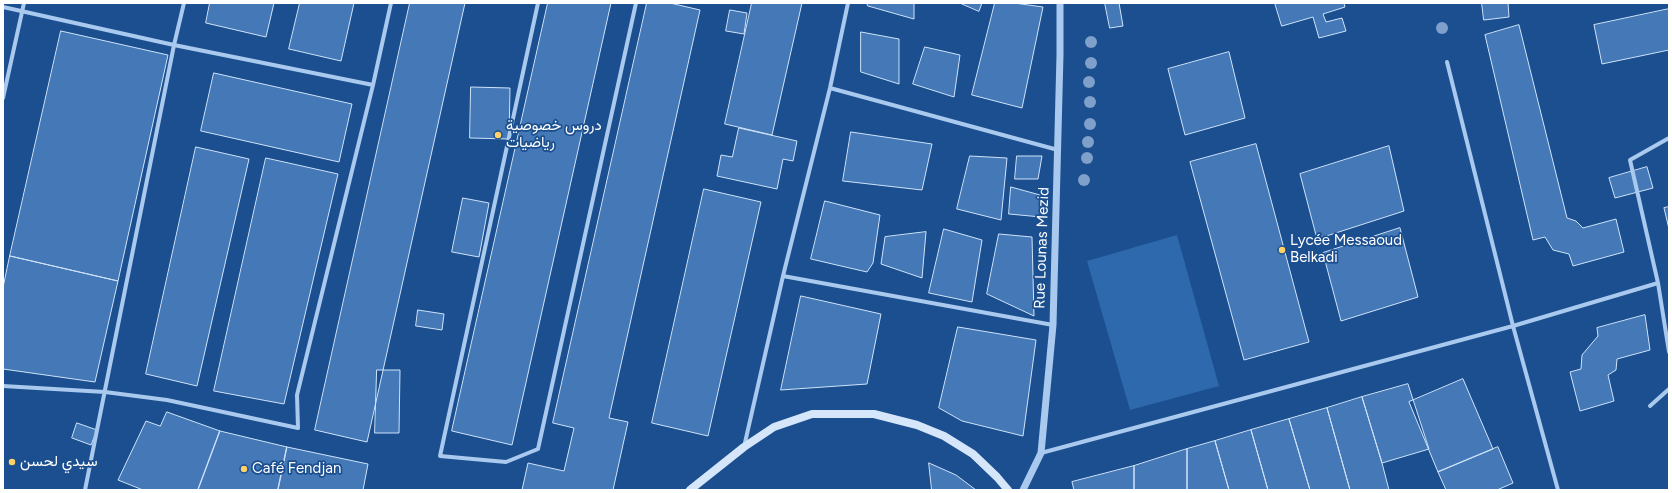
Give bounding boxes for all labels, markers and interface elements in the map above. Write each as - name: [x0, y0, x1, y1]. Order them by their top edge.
- place label: دروس خصوصية رياضيات: [506, 117, 602, 152]
- marker: دروس خصوصية رياضيات: [493, 130, 503, 140]
- street label: Rue Lounas Mezid: [1031, 187, 1053, 309]
- place label: Lycée Messaoud Belkadi: [1290, 232, 1402, 267]
- marker: Lycée Messaoud Belkadi: [1277, 245, 1287, 255]
- place label: سيدي لحسن: [20, 453, 98, 471]
- marker: سيدي لحسن: [7, 457, 17, 467]
- place label: Café Fendjan: [252, 460, 341, 478]
- marker: Café Fendjan: [239, 464, 249, 474]

